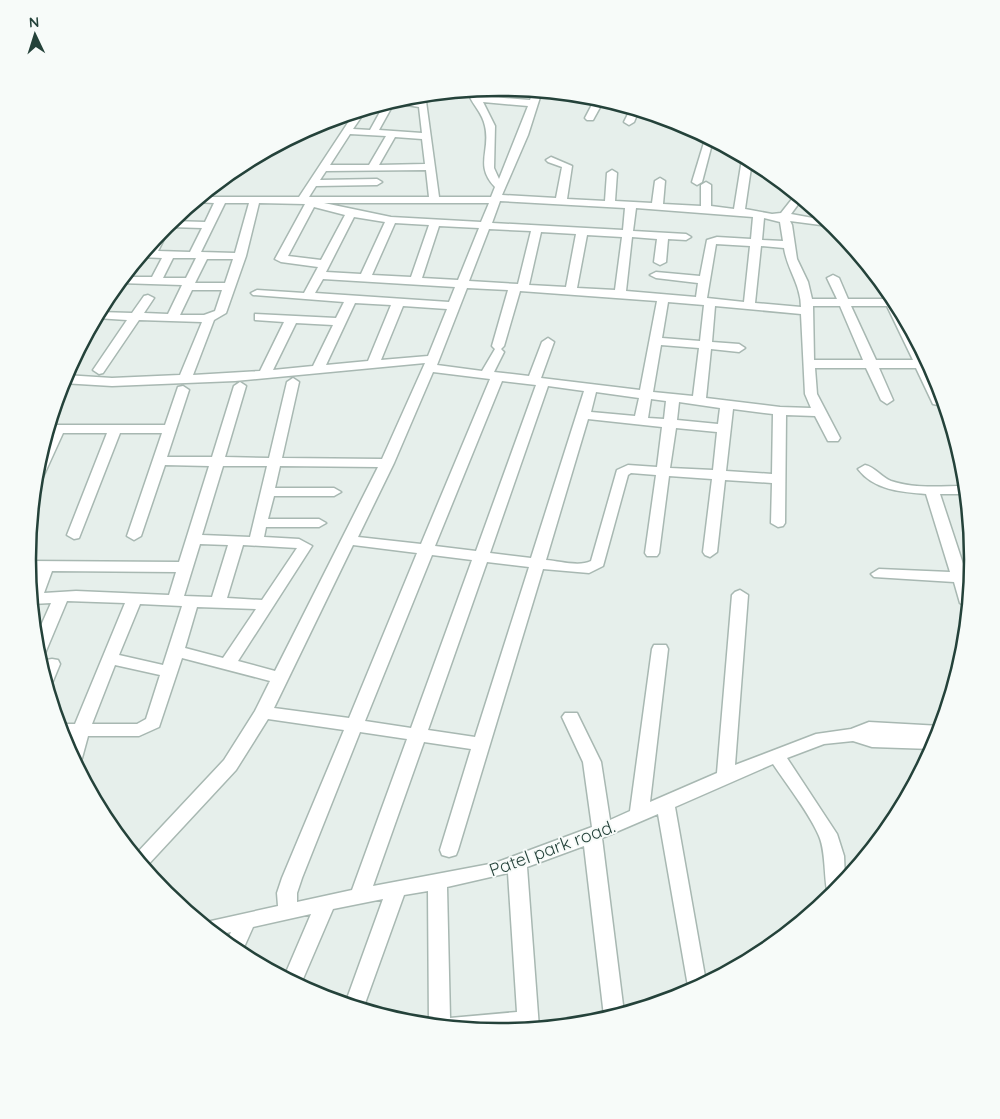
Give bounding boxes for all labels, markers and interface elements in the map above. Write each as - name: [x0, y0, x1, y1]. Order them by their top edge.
- north arrow: [10, 10, 60, 60]
- text: N: [28, 13, 40, 31]
- street label: Patel park road.: [486, 815, 618, 881]

